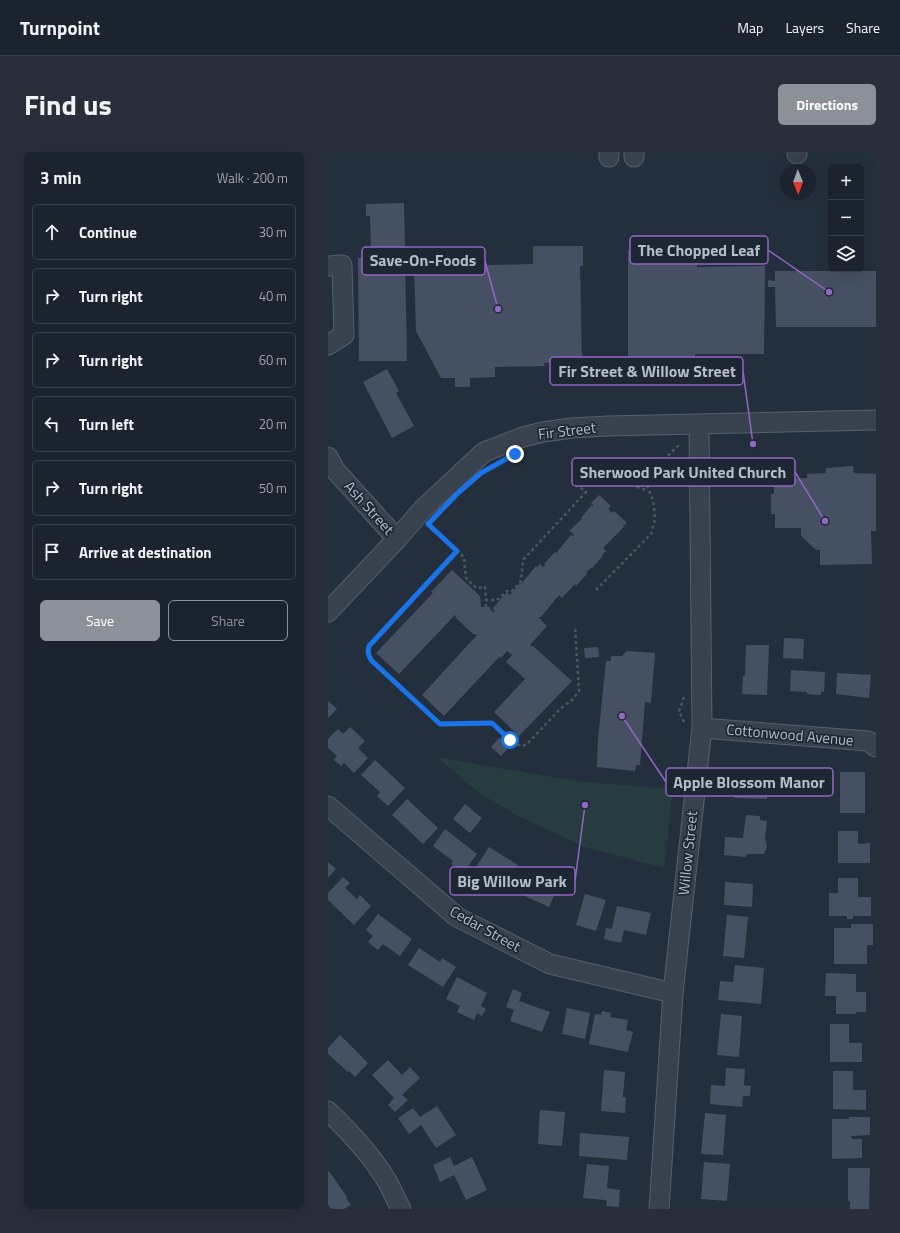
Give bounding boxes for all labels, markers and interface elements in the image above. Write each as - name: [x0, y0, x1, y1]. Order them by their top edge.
- text: Turnpoint: [20, 13, 100, 42]
- text: Map: [737, 17, 763, 38]
- text: Layers: [785, 17, 824, 38]
- text: Share: [846, 17, 880, 38]
- text: Find us: [24, 83, 112, 126]
- button: Directions: [778, 84, 876, 125]
- north arrow: [780, 164, 816, 200]
- map controls: [828, 164, 864, 272]
- button: +: [828, 164, 864, 200]
- text: 3 min: [40, 165, 81, 191]
- text: Walk · 200 m: [217, 168, 288, 188]
- button: −: [828, 200, 864, 236]
- icon: ahead: [41, 221, 63, 243]
- text: Continue: [79, 221, 137, 244]
- text: 30 m: [259, 222, 287, 242]
- callout: The Chopped Leaf: [630, 236, 768, 264]
- button: layers: [828, 236, 864, 272]
- text: The Chopped Leaf: [638, 238, 761, 262]
- callout: Save-On-Foods: [362, 247, 485, 275]
- text: Save-On-Foods: [370, 248, 476, 272]
- icon: right: [41, 285, 63, 307]
- text: Turn right: [79, 285, 143, 308]
- text: 40 m: [259, 286, 287, 306]
- icon: right: [41, 349, 63, 371]
- text: Turn right: [79, 349, 143, 372]
- text: 60 m: [259, 350, 287, 370]
- callout: Fir Street & Willow Street: [550, 357, 743, 385]
- text: Fir Street & Willow Street: [558, 359, 736, 383]
- icon: left: [41, 413, 63, 435]
- text: Turn left: [79, 413, 134, 436]
- text: 20 m: [259, 414, 287, 434]
- street label: Fir Street: [537, 415, 598, 445]
- route end: [506, 445, 524, 463]
- callout: Sherwood Park United Church: [572, 458, 795, 486]
- text: Sherwood Park United Church: [580, 460, 786, 484]
- street label: Ash Street: [339, 475, 400, 540]
- icon: right: [41, 477, 63, 499]
- text: Turn right: [79, 477, 143, 500]
- text: 50 m: [259, 478, 287, 498]
- icon: arrive: [41, 541, 63, 563]
- text: Arrive at destination: [79, 541, 212, 564]
- button: Save: [40, 600, 160, 641]
- button: Share: [168, 600, 288, 641]
- street label: Cottonwood Avenue: [725, 717, 855, 752]
- route start: [501, 731, 519, 749]
- callout: Apple Blossom Manor: [666, 768, 833, 796]
- text: Apple Blossom Manor: [673, 770, 825, 794]
- street label: Willow Street: [672, 809, 703, 896]
- callout: Big Willow Park: [450, 867, 575, 895]
- text: Big Willow Park: [457, 869, 568, 893]
- street label: Cedar Street: [445, 900, 526, 958]

